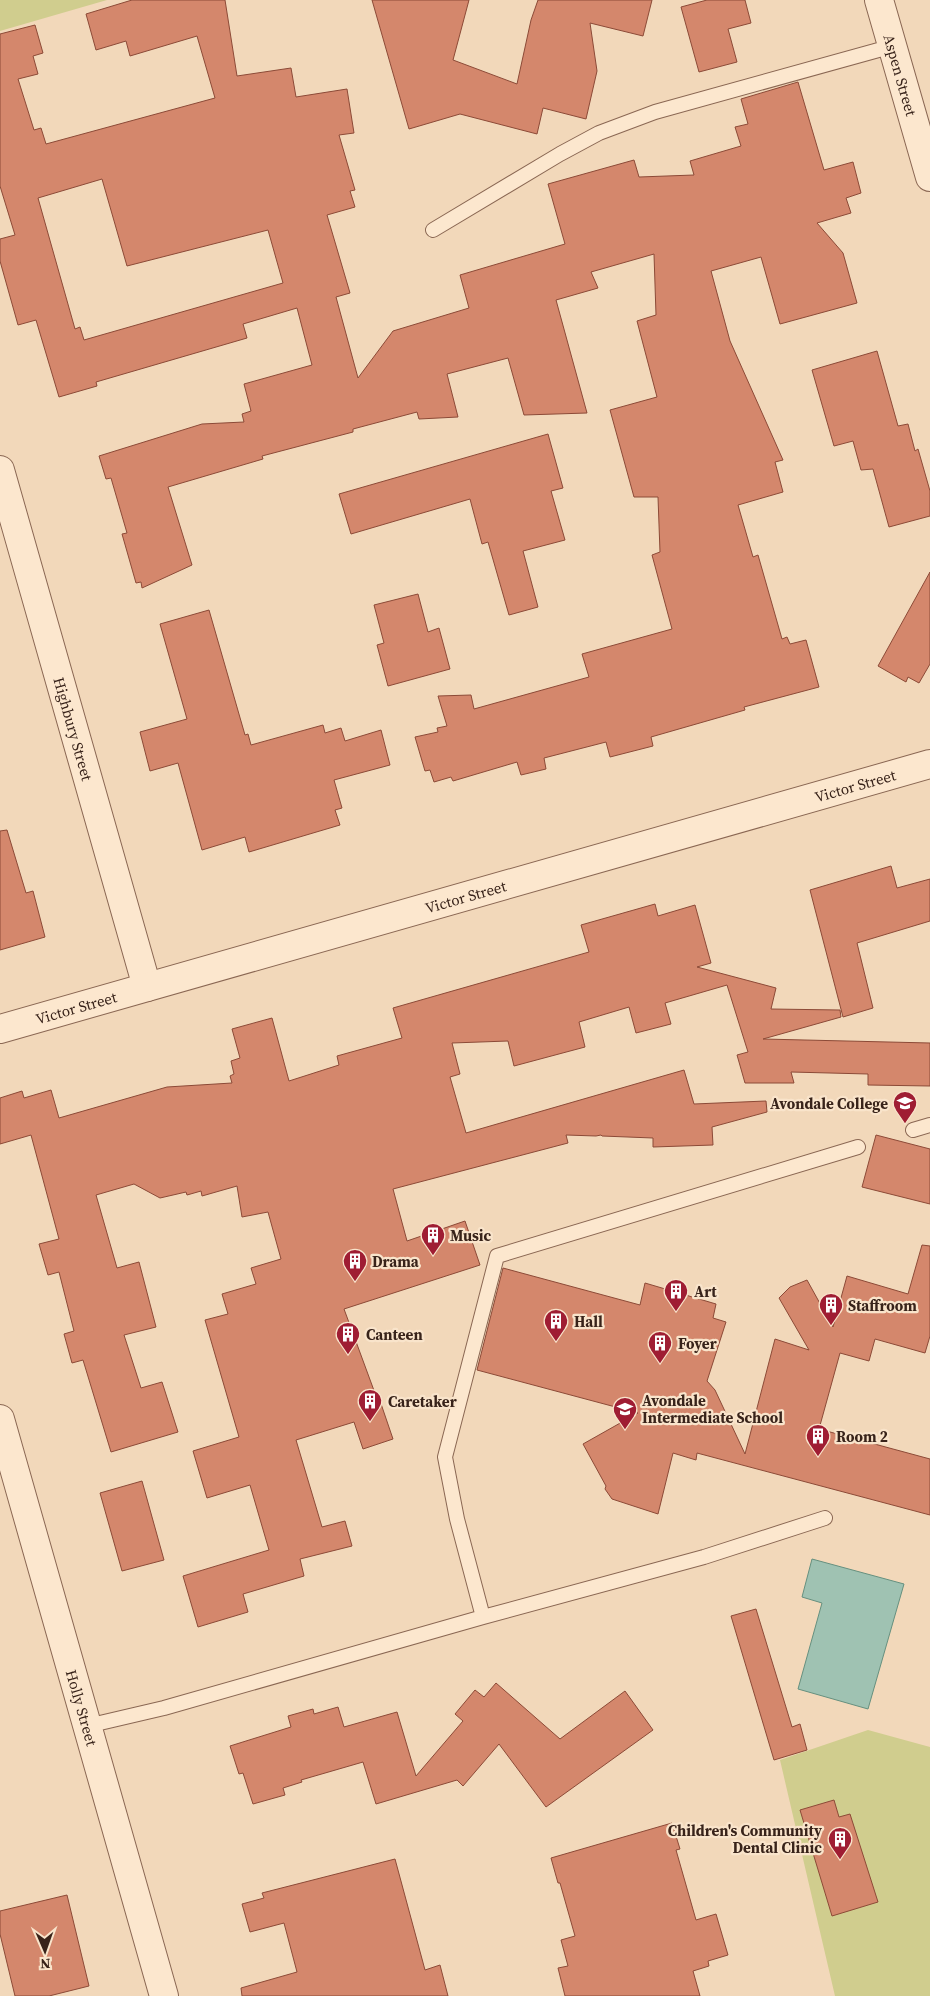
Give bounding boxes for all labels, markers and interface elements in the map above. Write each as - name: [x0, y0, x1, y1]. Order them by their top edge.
- street label: Aspen Street: [879, 32, 922, 118]
- street label: Highbury Street: [49, 675, 98, 783]
- street label: Victor Street: [812, 764, 898, 807]
- street label: Victor Street: [423, 875, 509, 918]
- street label: Victor Street: [33, 986, 119, 1029]
- school or university icon: Avondale College: [892, 1090, 918, 1124]
- place label: Avondale College: [770, 1093, 888, 1114]
- building icon: Music: [420, 1222, 446, 1256]
- place label: Music: [450, 1225, 492, 1246]
- building icon: Drama: [342, 1248, 368, 1282]
- place label: Drama: [372, 1251, 420, 1272]
- building icon: Art: [663, 1278, 689, 1312]
- place label: Art: [694, 1281, 717, 1302]
- building icon: Staffroom: [818, 1292, 844, 1326]
- place label: Staffroom: [848, 1295, 917, 1316]
- building icon: Hall: [543, 1308, 569, 1342]
- place label: Hall: [574, 1311, 603, 1332]
- building icon: Canteen: [335, 1321, 361, 1355]
- place label: Canteen: [366, 1324, 423, 1345]
- building icon: Foyer: [647, 1330, 673, 1364]
- place label: Foyer: [678, 1333, 717, 1354]
- building icon: Caretaker: [357, 1388, 383, 1422]
- place label: Avondale Intermediate School: [642, 1390, 783, 1428]
- place label: Caretaker: [388, 1391, 457, 1412]
- school or university icon: Avondale Intermediate School: [612, 1396, 638, 1430]
- building icon: Room 2: [805, 1423, 831, 1457]
- place label: Room 2: [836, 1426, 888, 1447]
- street label: Holly Street: [61, 1667, 103, 1748]
- place label: Children's Community Dental Clinic: [668, 1820, 822, 1858]
- building icon: Children's Community Dental Clinic: [827, 1826, 853, 1860]
- north arrow: [20, 1926, 70, 1976]
- text: N: [40, 1954, 51, 1974]

